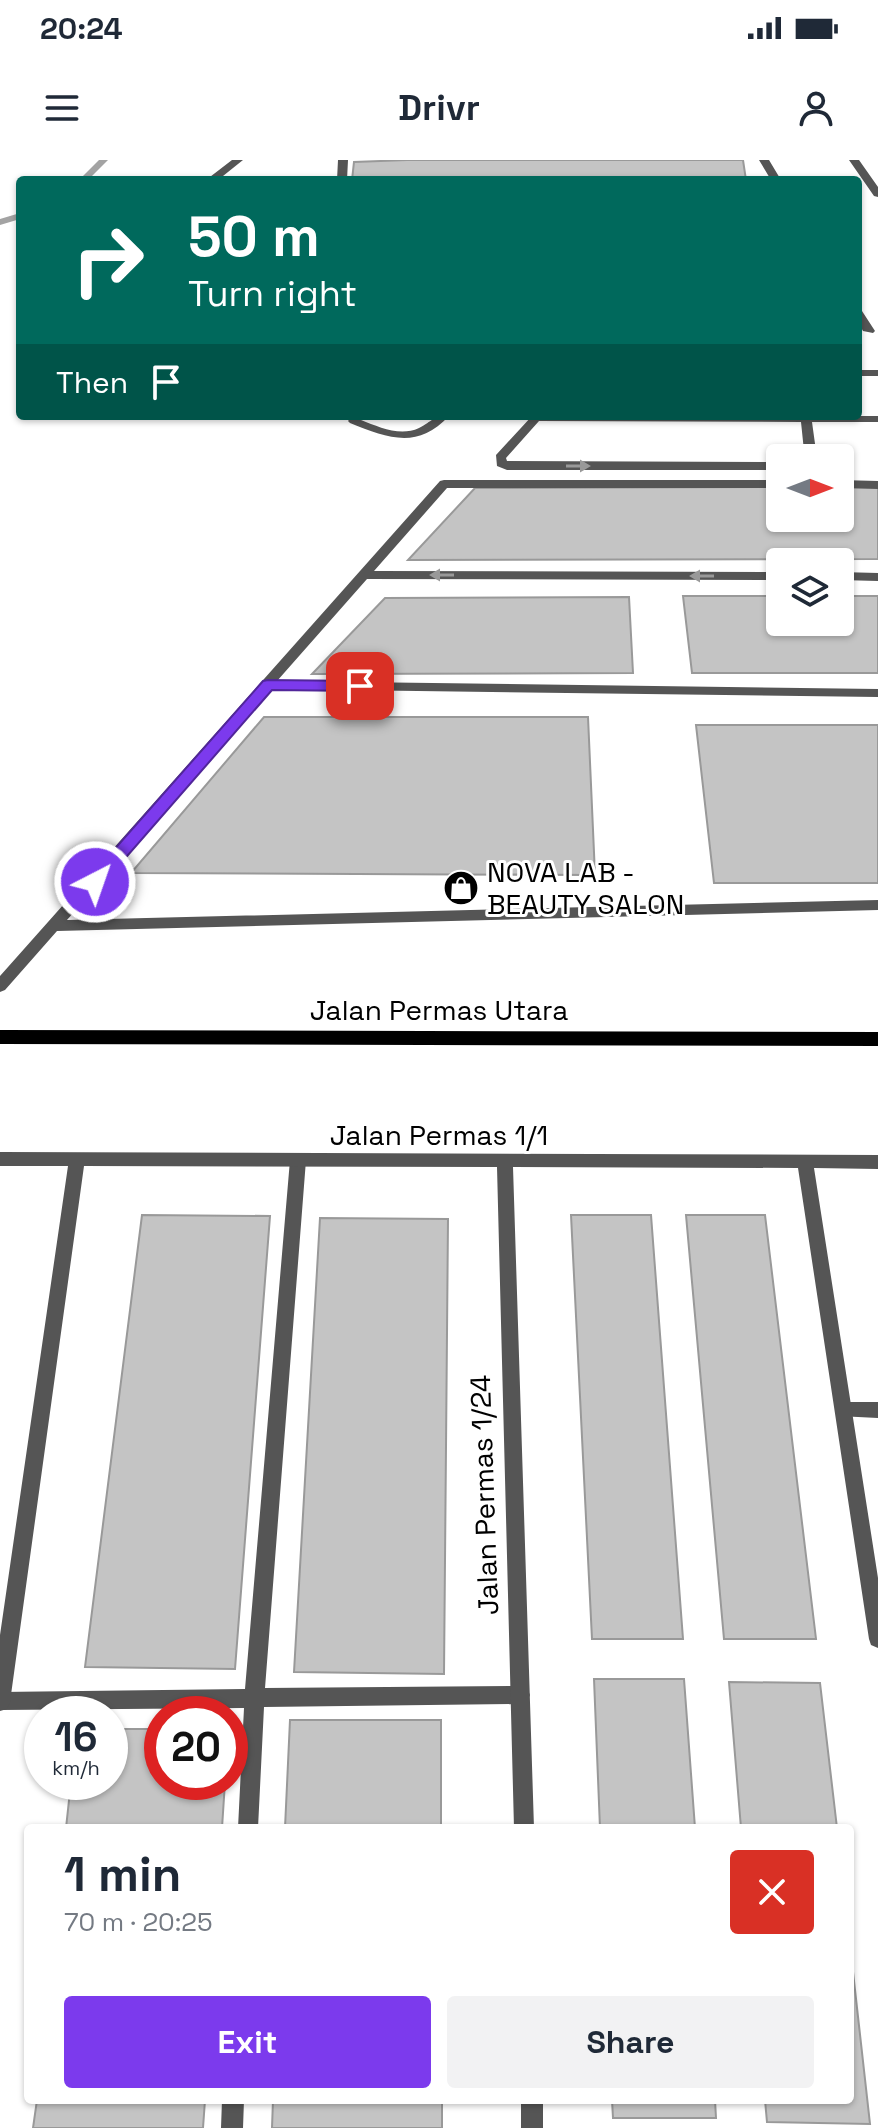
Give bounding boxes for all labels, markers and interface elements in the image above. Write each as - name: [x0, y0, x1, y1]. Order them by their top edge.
- text: 20:24: [40, 9, 123, 48]
- text: Drivr: [398, 85, 480, 131]
- icon: menu: [40, 86, 84, 130]
- icon: person: [794, 86, 838, 130]
- text: 50 m: [188, 201, 320, 272]
- icon: right: [56, 208, 160, 312]
- text: Turn right: [188, 271, 357, 317]
- icon: arrive: [144, 360, 188, 404]
- text: Then: [56, 363, 128, 402]
- north arrow: [766, 444, 854, 532]
- map controls: [766, 444, 854, 636]
- one-way arrow: [566, 460, 591, 472]
- button: layers: [766, 548, 854, 636]
- one-way arrow: [429, 569, 454, 581]
- one-way arrow: [689, 570, 714, 582]
- pin: [326, 652, 394, 720]
- icon: arrive: [338, 664, 382, 708]
- position arrow: [53, 840, 137, 924]
- place label: NOVA LAB - BEAUTY SALON: [487, 854, 684, 922]
- shop icon: NOVA LAB - BEAUTY SALON: [442, 869, 480, 907]
- street label: Jalan Permas Utara: [310, 992, 568, 1028]
- street label: Jalan Permas 1/1: [330, 1117, 548, 1153]
- street label: Jalan Permas 1/24: [462, 1374, 506, 1616]
- speed limit sign: 20: [144, 1696, 248, 1800]
- text: 16: [55, 1712, 97, 1763]
- text: km/h: [52, 1755, 100, 1781]
- text: 1 min: [64, 1844, 181, 1905]
- button: close: [730, 1850, 814, 1934]
- text: 70 m · 20:25: [64, 1905, 213, 1939]
- button: Exit: [64, 1996, 431, 2088]
- button: Share: [447, 1996, 814, 2088]

